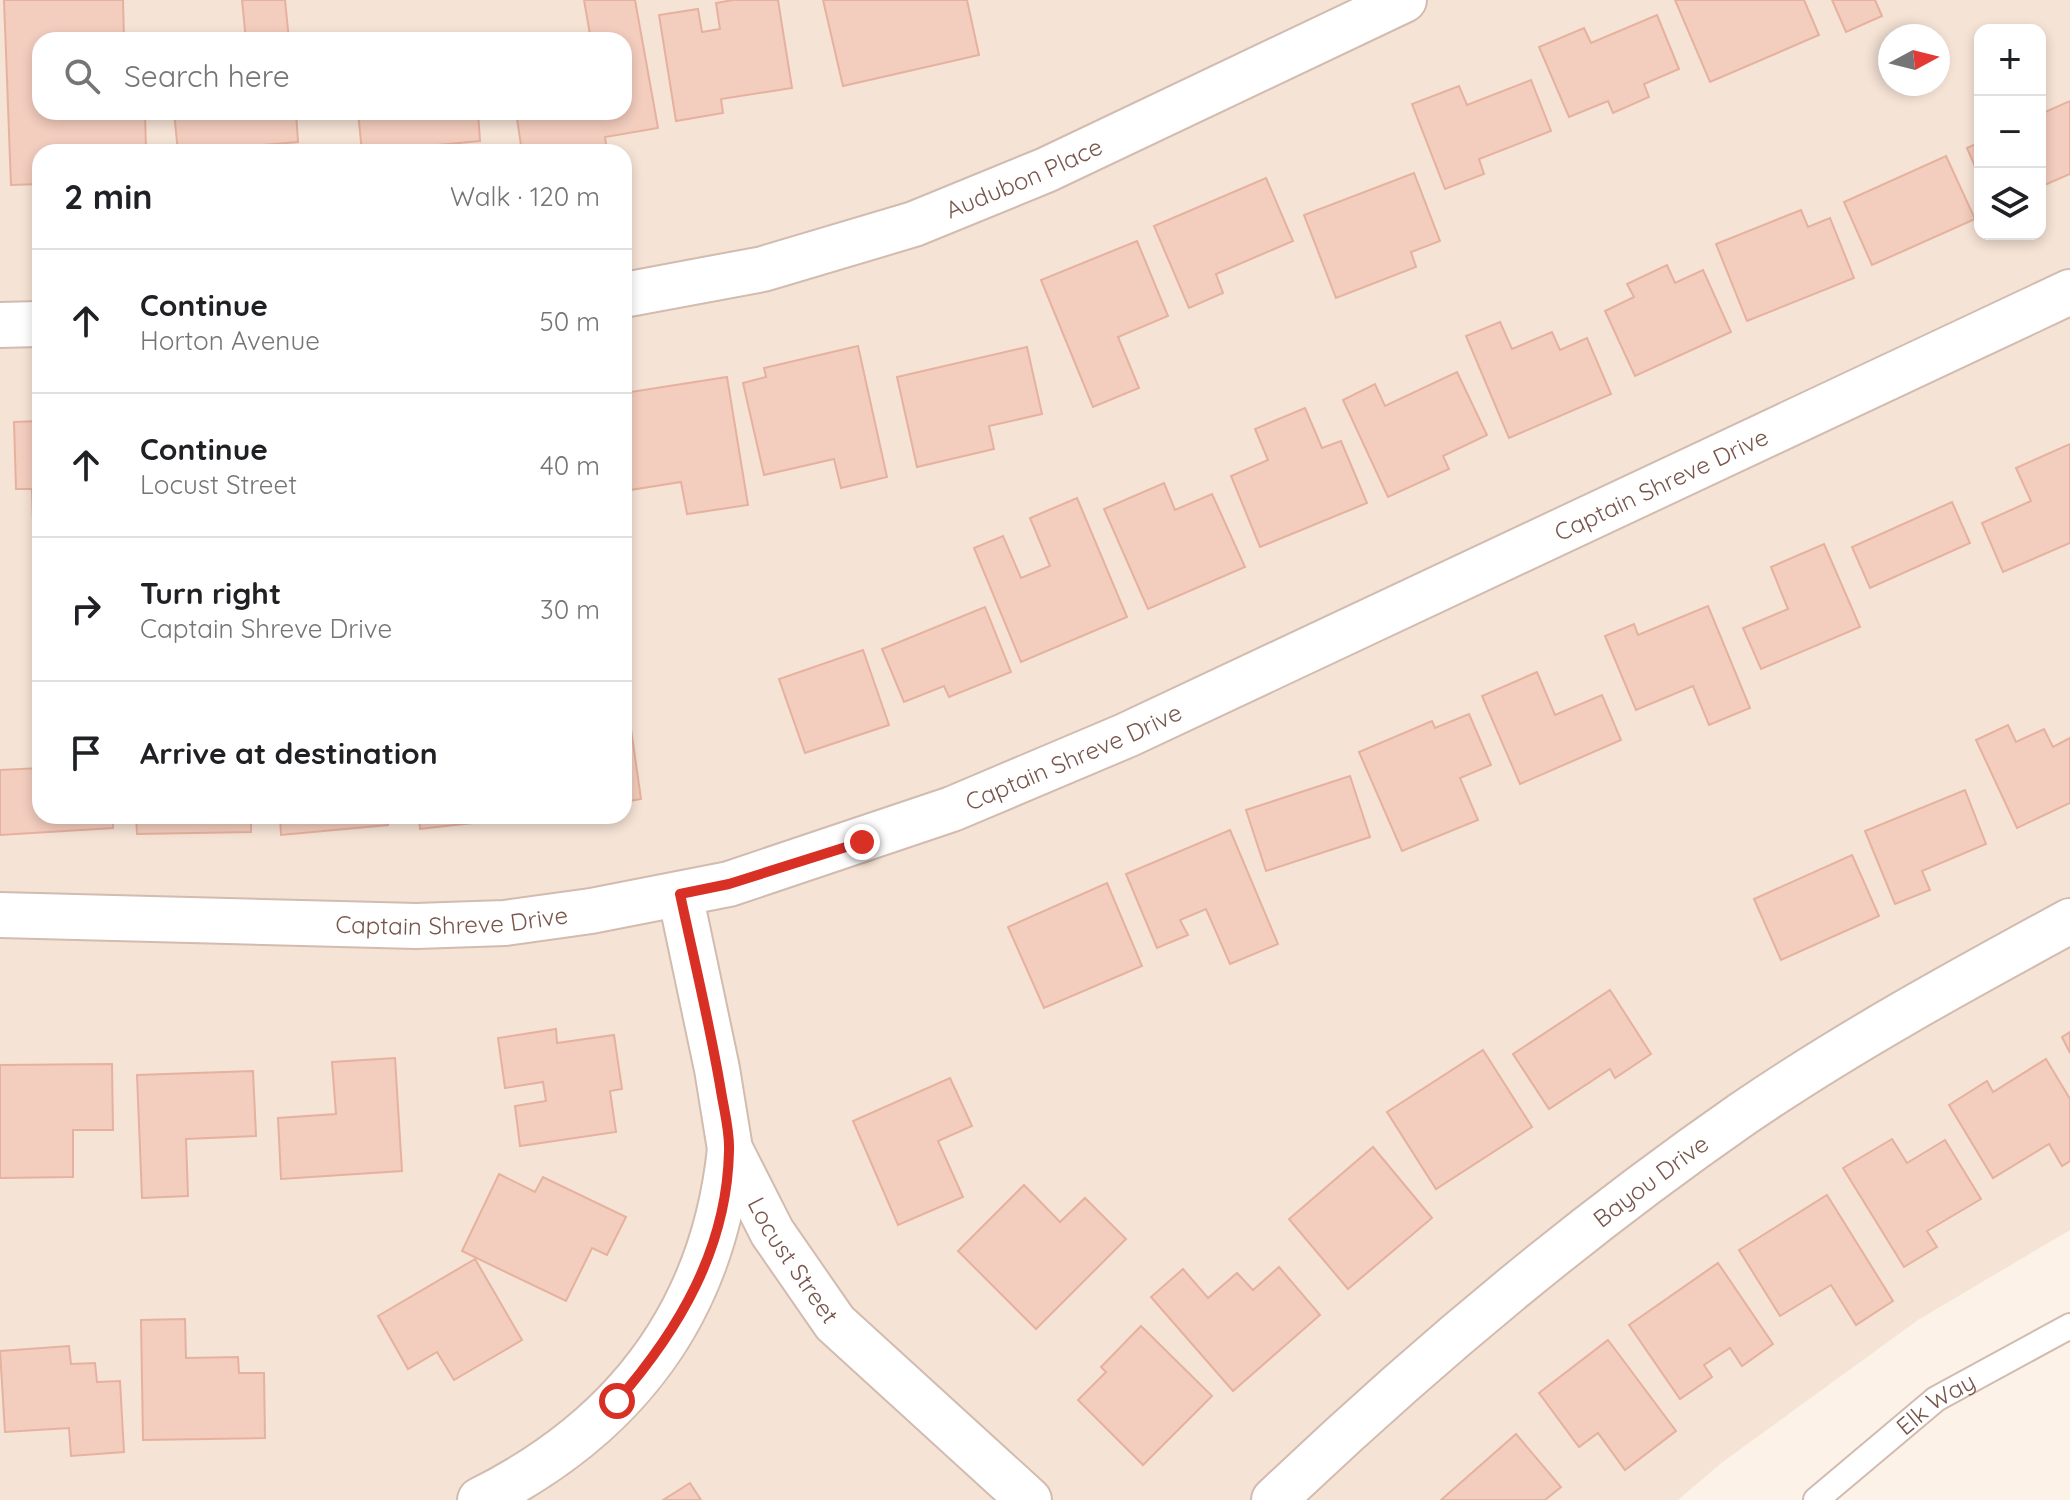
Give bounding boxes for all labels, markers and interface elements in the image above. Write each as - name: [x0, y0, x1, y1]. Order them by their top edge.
- north arrow: [1878, 24, 1950, 96]
- map controls: [1974, 24, 2046, 240]
- button: +: [1974, 24, 2046, 96]
- search box: [32, 32, 632, 120]
- icon: search: [60, 54, 104, 98]
- text: Search here: [124, 57, 290, 95]
- button: −: [1974, 96, 2046, 168]
- street label: Audubon Place: [941, 131, 1107, 225]
- button: layers: [1974, 168, 2046, 240]
- text: 2 min: [64, 175, 153, 218]
- text: Walk · 120 m: [450, 180, 600, 213]
- text: Continue: [140, 286, 268, 324]
- icon: ahead: [64, 299, 108, 343]
- text: 50 m: [540, 305, 600, 338]
- text: Horton Avenue: [140, 324, 320, 357]
- street label: Captain Shreve Drive: [1549, 421, 1773, 547]
- text: Continue: [140, 430, 268, 468]
- icon: ahead: [64, 443, 108, 487]
- text: 40 m: [540, 449, 600, 482]
- text: Locust Street: [140, 468, 297, 501]
- text: Turn right: [140, 574, 281, 612]
- icon: right: [64, 587, 108, 631]
- text: 30 m: [540, 593, 600, 626]
- text: Captain Shreve Drive: [140, 612, 392, 645]
- street label: Captain Shreve Drive: [961, 697, 1186, 817]
- icon: arrive: [64, 731, 108, 775]
- text: Arrive at destination: [140, 734, 438, 772]
- route end: [844, 824, 880, 860]
- street label: Captain Shreve Drive: [335, 899, 570, 941]
- street label: Bayou Drive: [1587, 1128, 1714, 1233]
- street label: Locust Street: [742, 1192, 846, 1329]
- street label: Elk Way: [1890, 1366, 1980, 1441]
- route start: [599, 1383, 635, 1419]

